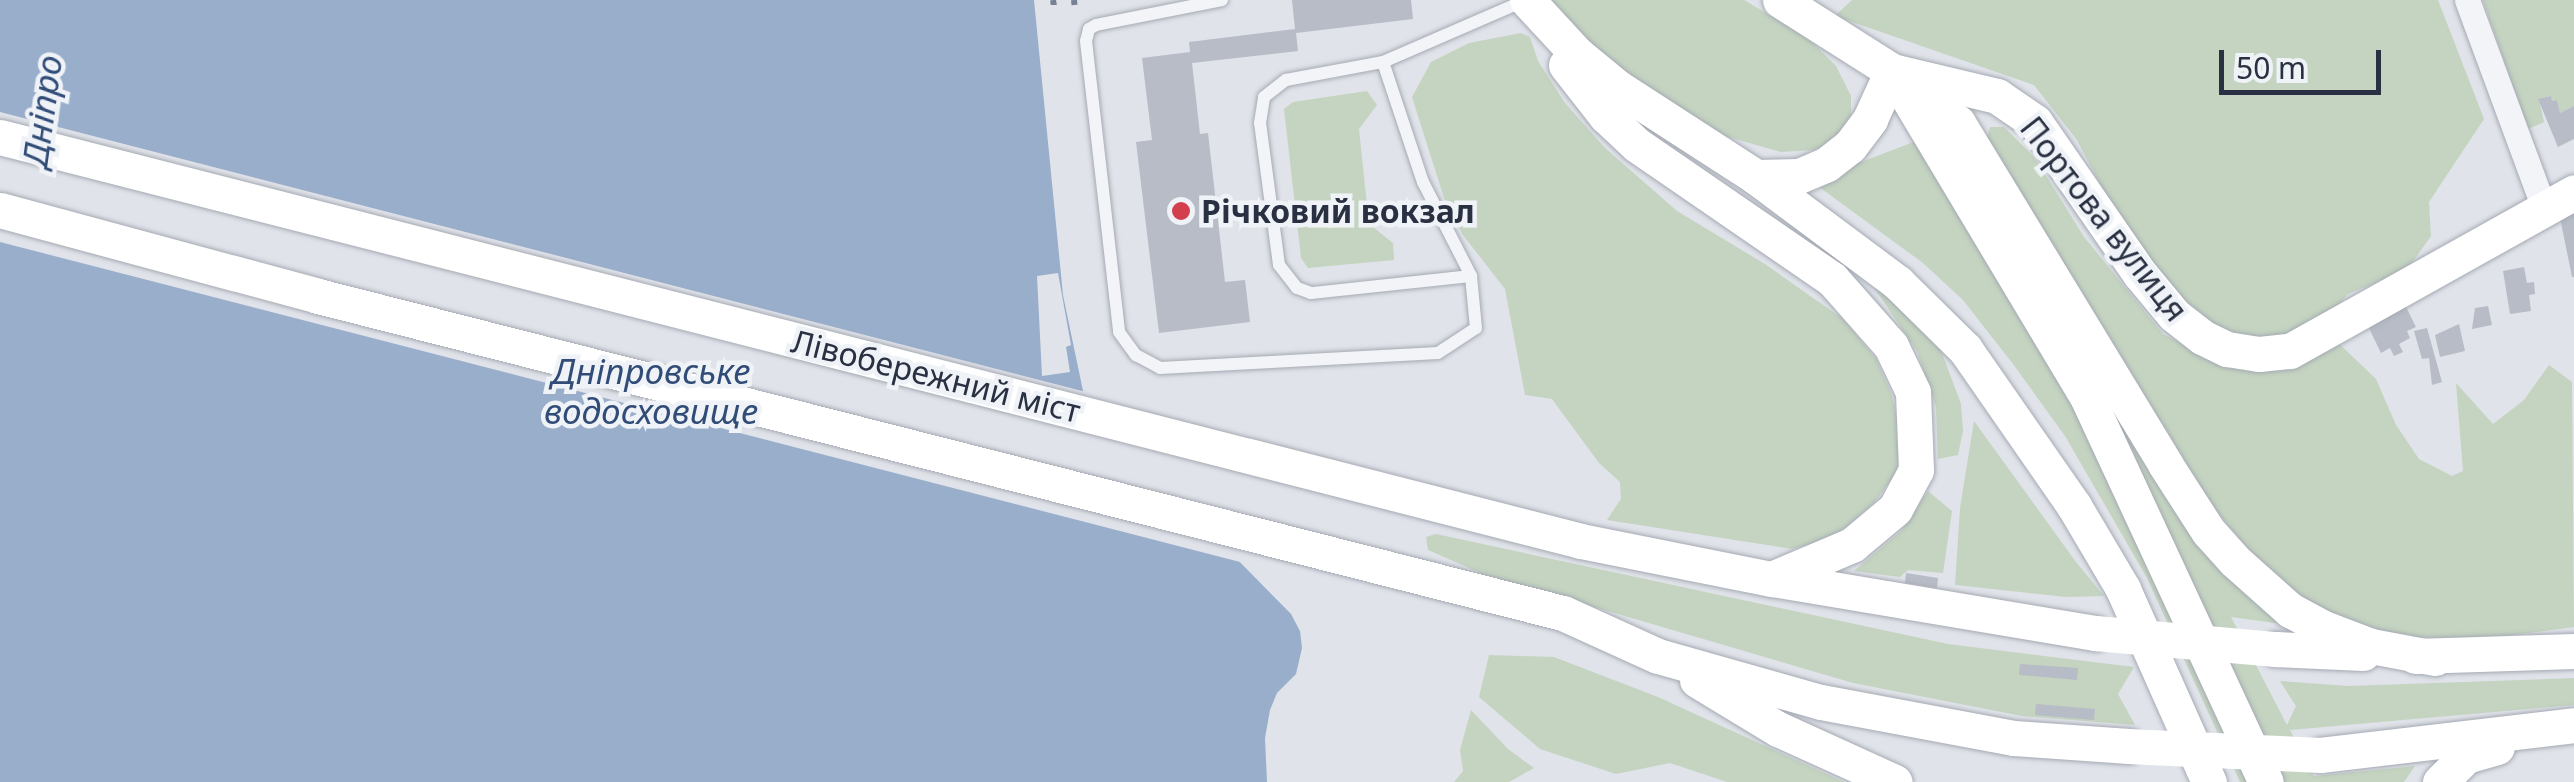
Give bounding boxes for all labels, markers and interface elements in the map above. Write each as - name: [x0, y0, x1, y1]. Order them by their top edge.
- scale bar: [2224, 30, 2386, 92]
- text: 50 m: [2236, 47, 2306, 88]
- water label: Дніпро: [13, 52, 71, 170]
- street label: Портова вулиця: [2012, 109, 2196, 329]
- place label: Річковий вокзал: [1201, 192, 1475, 230]
- marker: Річковий вокзал: [1170, 200, 1192, 222]
- street label: Лівобережний міст: [788, 322, 1084, 430]
- water label: Дніпровське водосховище: [544, 350, 758, 432]

